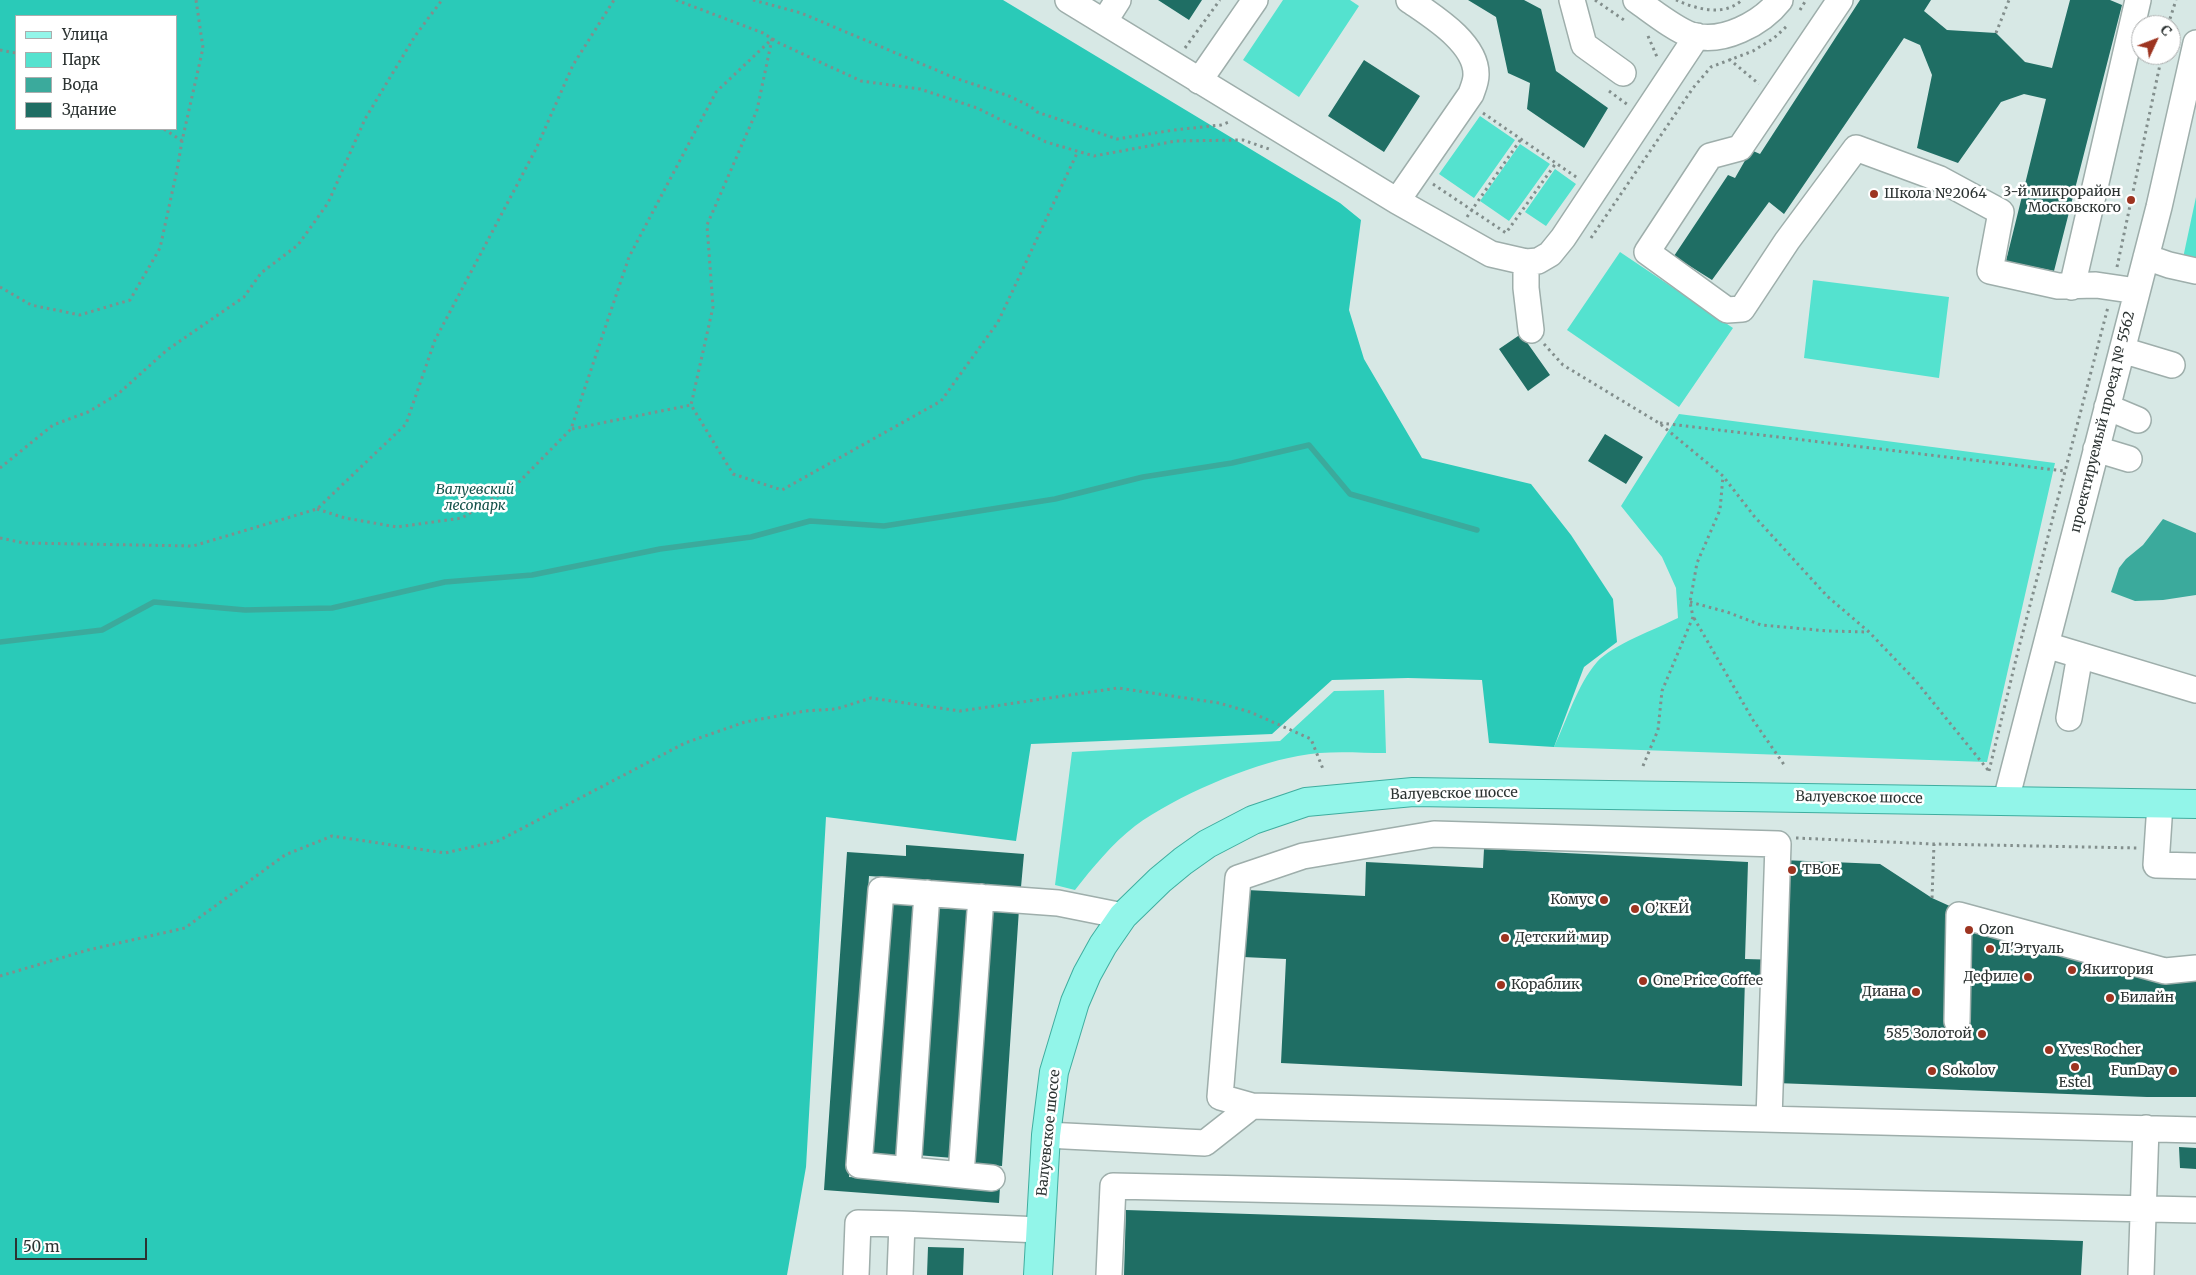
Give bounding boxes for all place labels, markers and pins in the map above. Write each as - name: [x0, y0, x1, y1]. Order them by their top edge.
- place label: 3-й микрорайон Московского: [2003, 184, 2121, 216]
- place label: Школа №2064: [1884, 186, 1987, 202]
- marker: Школа №2064: [1868, 188, 1880, 200]
- marker: 3-й микрорайон Московского: [2125, 194, 2137, 206]
- place label: ТВОЕ: [1802, 862, 1840, 878]
- marker: ТВОЕ: [1786, 864, 1798, 876]
- place label: Комус: [1550, 892, 1594, 908]
- marker: Комус: [1598, 894, 1610, 906]
- place label: О’КЕЙ: [1645, 901, 1689, 917]
- marker: О’КЕЙ: [1629, 903, 1641, 915]
- place label: Ozon: [1979, 922, 2014, 938]
- marker: Ozon: [1963, 924, 1975, 936]
- place label: Детский мир: [1515, 930, 1609, 946]
- marker: Детский мир: [1499, 932, 1511, 944]
- place label: Л'Этуаль: [2000, 941, 2064, 957]
- marker: Л'Этуаль: [1984, 943, 1996, 955]
- place label: Якитория: [2082, 962, 2153, 978]
- marker: Якитория: [2066, 964, 2078, 976]
- place label: Дефиле: [1964, 969, 2018, 985]
- marker: Дефиле: [2022, 971, 2034, 983]
- place label: One Price Coffee: [1653, 973, 1763, 989]
- marker: One Price Coffee: [1637, 975, 1649, 987]
- place label: Кораблик: [1511, 977, 1580, 993]
- marker: Кораблик: [1495, 979, 1507, 991]
- place label: Диана: [1862, 984, 1906, 1000]
- marker: Диана: [1910, 986, 1922, 998]
- place label: Билайн: [2120, 990, 2174, 1006]
- marker: Билайн: [2104, 992, 2116, 1004]
- place label: 585 Золотой: [1886, 1026, 1972, 1042]
- marker: 585 Золотой: [1976, 1028, 1988, 1040]
- place label: Yves Rocher: [2059, 1042, 2141, 1058]
- marker: Yves Rocher: [2043, 1044, 2055, 1056]
- marker: Estel: [2069, 1061, 2081, 1073]
- place label: Sokolov: [1942, 1063, 1995, 1079]
- place label: FunDay: [2111, 1063, 2163, 1079]
- marker: Sokolov: [1926, 1065, 1938, 1077]
- marker: FunDay: [2167, 1065, 2179, 1077]
- place label: Estel: [2059, 1075, 2091, 1091]

